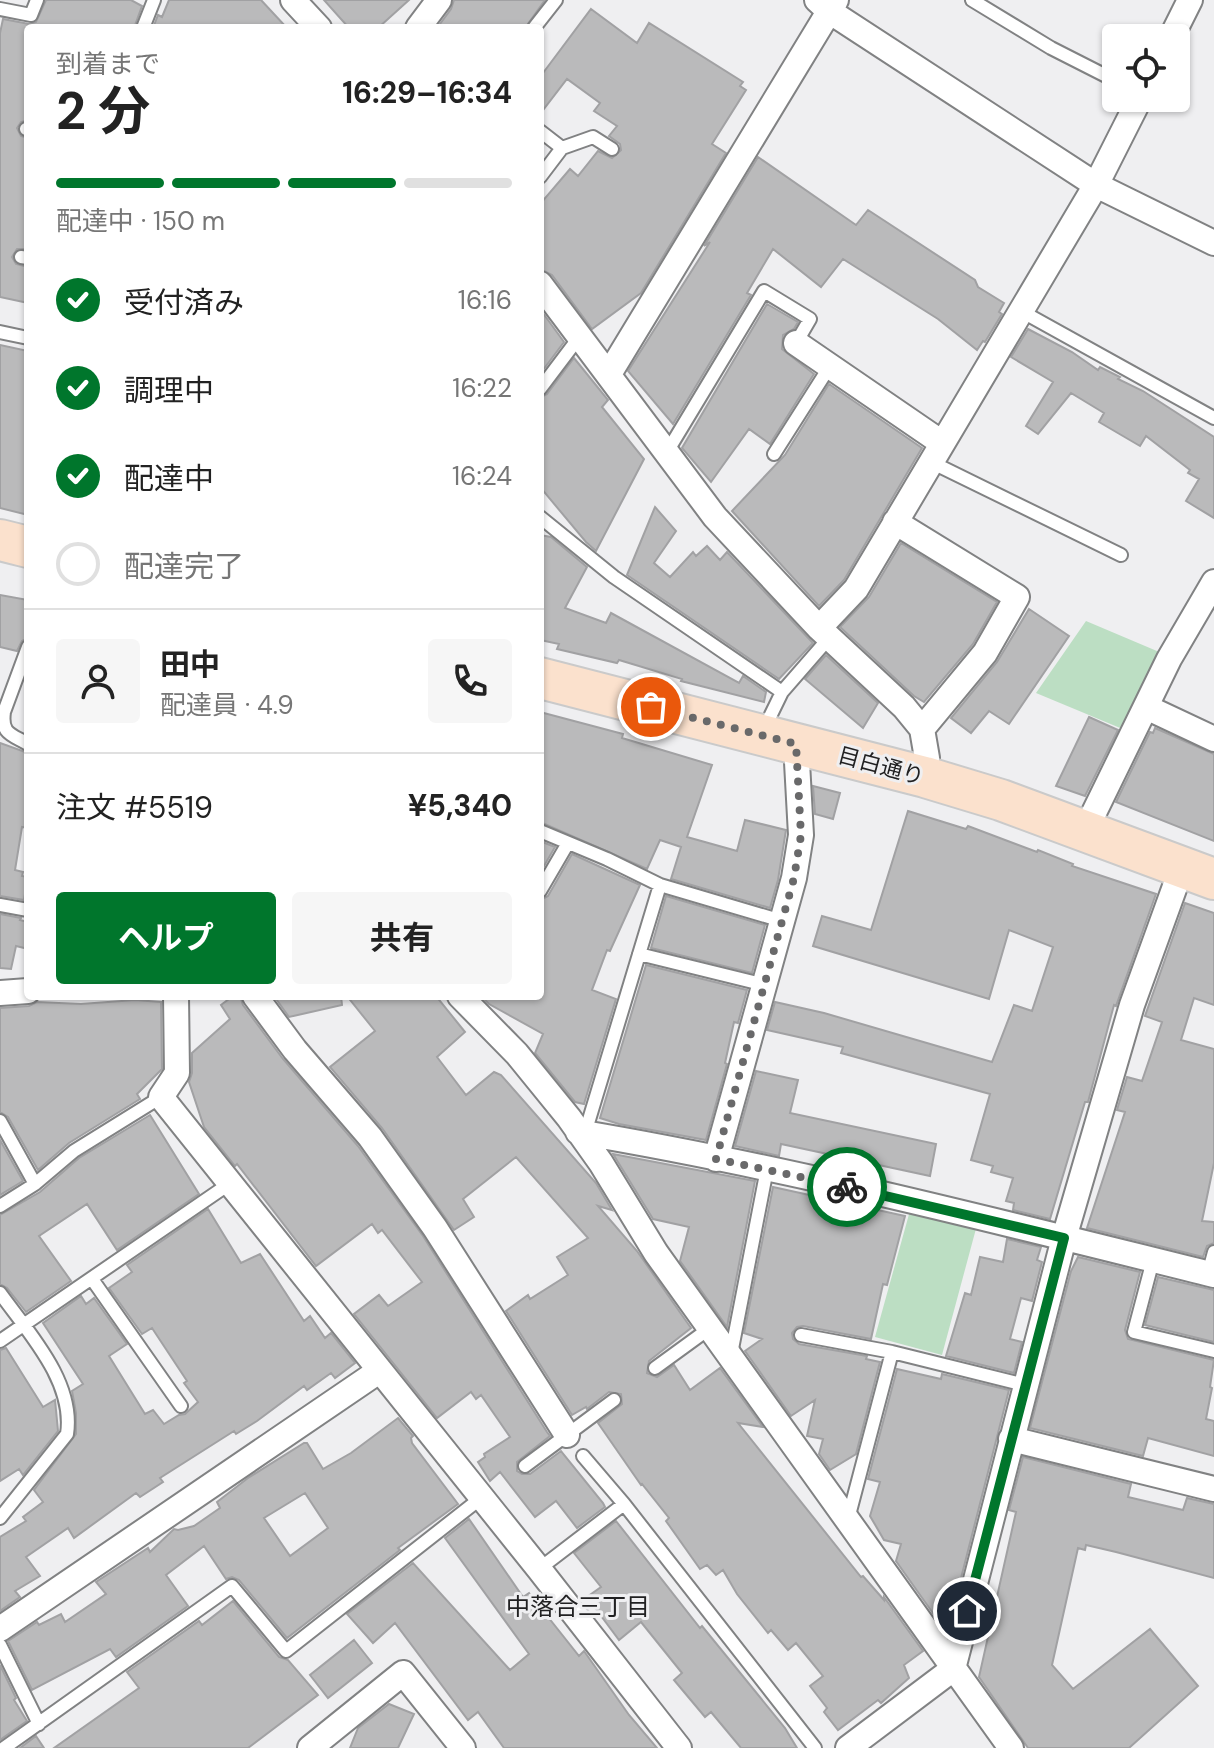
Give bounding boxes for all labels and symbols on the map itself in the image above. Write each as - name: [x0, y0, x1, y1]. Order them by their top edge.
- pin: [617, 673, 685, 741]
- street label: 目白通り: [835, 741, 927, 791]
- courier: [807, 1147, 887, 1227]
- pin: [933, 1577, 1001, 1645]
- district label: 中落合三丁目: [506, 1591, 650, 1622]

